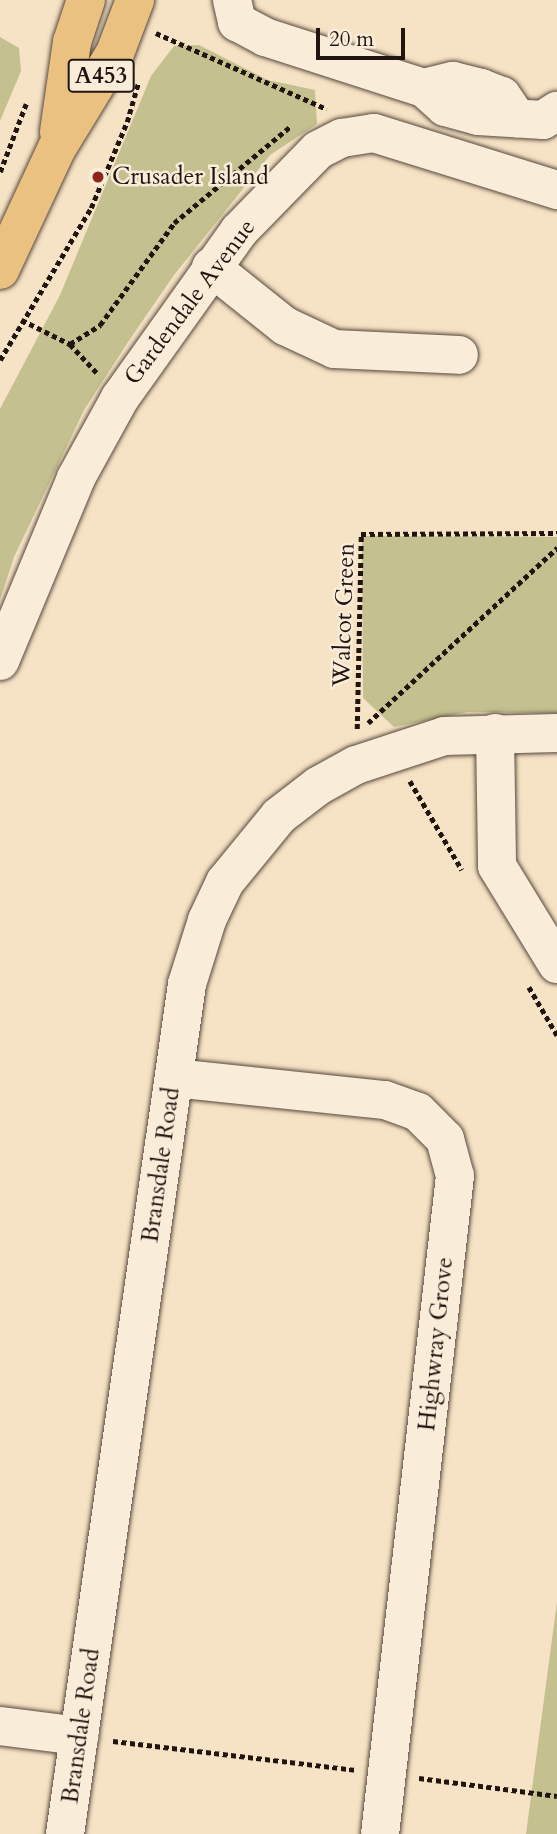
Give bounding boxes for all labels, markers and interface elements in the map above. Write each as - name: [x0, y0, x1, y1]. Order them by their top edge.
- scale bar: [319, 14, 408, 58]
- text: 20 m: [329, 25, 374, 54]
- road number: A453: [66, 57, 136, 96]
- place label: Crusader Island: [112, 163, 269, 191]
- marker: Crusader Island: [90, 169, 106, 185]
- street label: Gardendale Avenue: [118, 214, 262, 390]
- street label: Walcot Green: [327, 542, 361, 688]
- street label: Bransdale Road: [136, 1086, 186, 1244]
- street label: Highwray Grove: [413, 1256, 459, 1432]
- street label: Bransdale Road: [56, 1647, 106, 1805]

